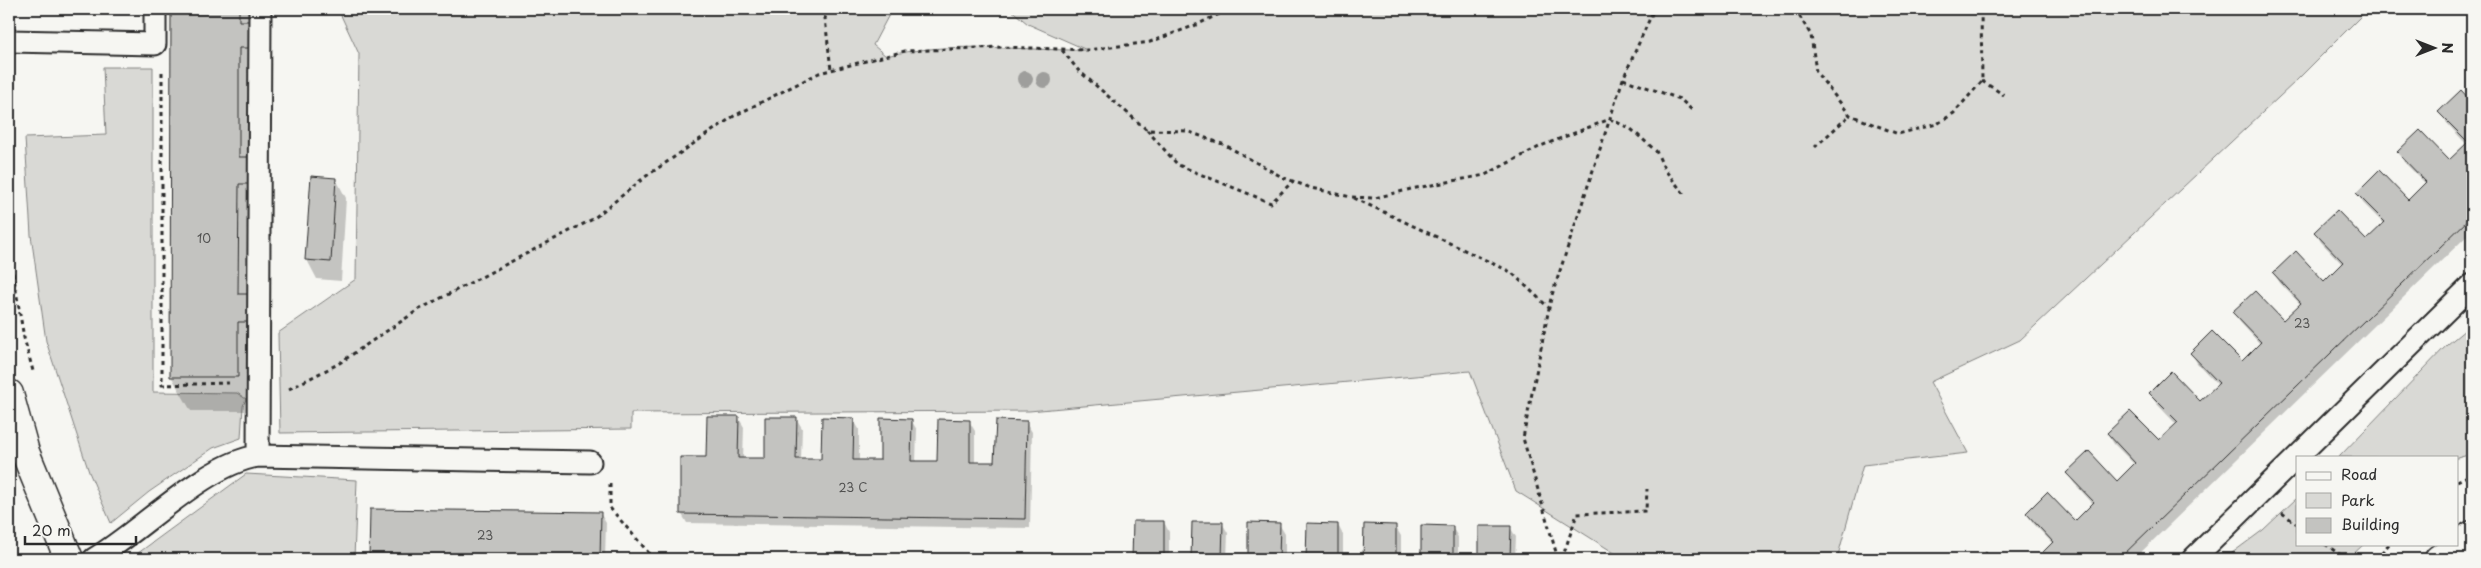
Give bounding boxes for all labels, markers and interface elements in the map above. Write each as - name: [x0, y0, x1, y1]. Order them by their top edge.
- north arrow: [2408, 22, 2458, 72]
- text: N: [2437, 42, 2458, 54]
- house number: 10: [197, 229, 211, 247]
- house number: 23: [2294, 314, 2310, 332]
- legend: [2296, 456, 2458, 546]
- text: Road: [2341, 462, 2377, 485]
- house number: 23 C: [839, 478, 867, 496]
- text: Park: [2341, 488, 2375, 511]
- text: Building: [2341, 512, 2400, 535]
- scale bar: [25, 513, 136, 545]
- text: 20 m: [32, 518, 71, 541]
- house number: 23: [477, 526, 493, 544]

